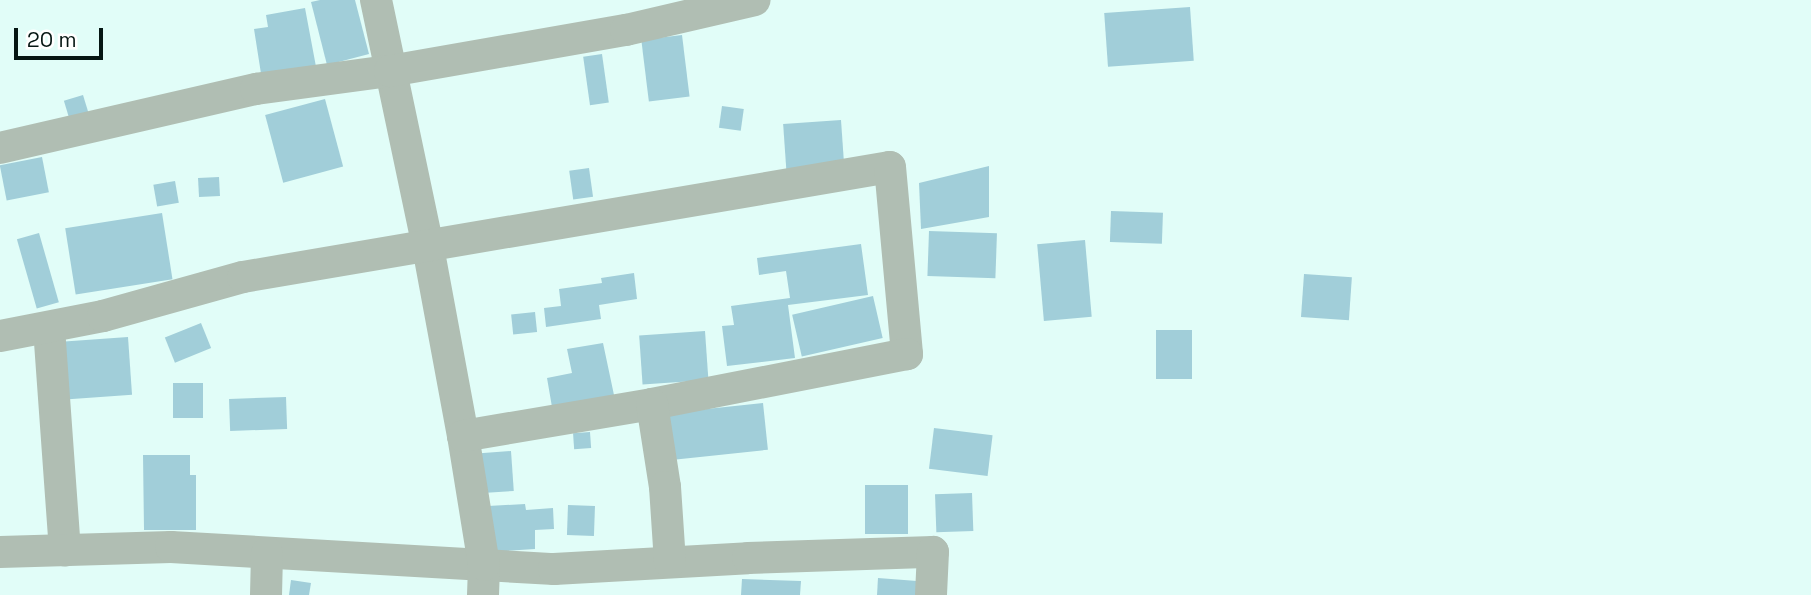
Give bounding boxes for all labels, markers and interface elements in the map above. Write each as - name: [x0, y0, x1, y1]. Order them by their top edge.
- scale bar: [18, 14, 107, 58]
- text: 20 m: [27, 26, 77, 53]

